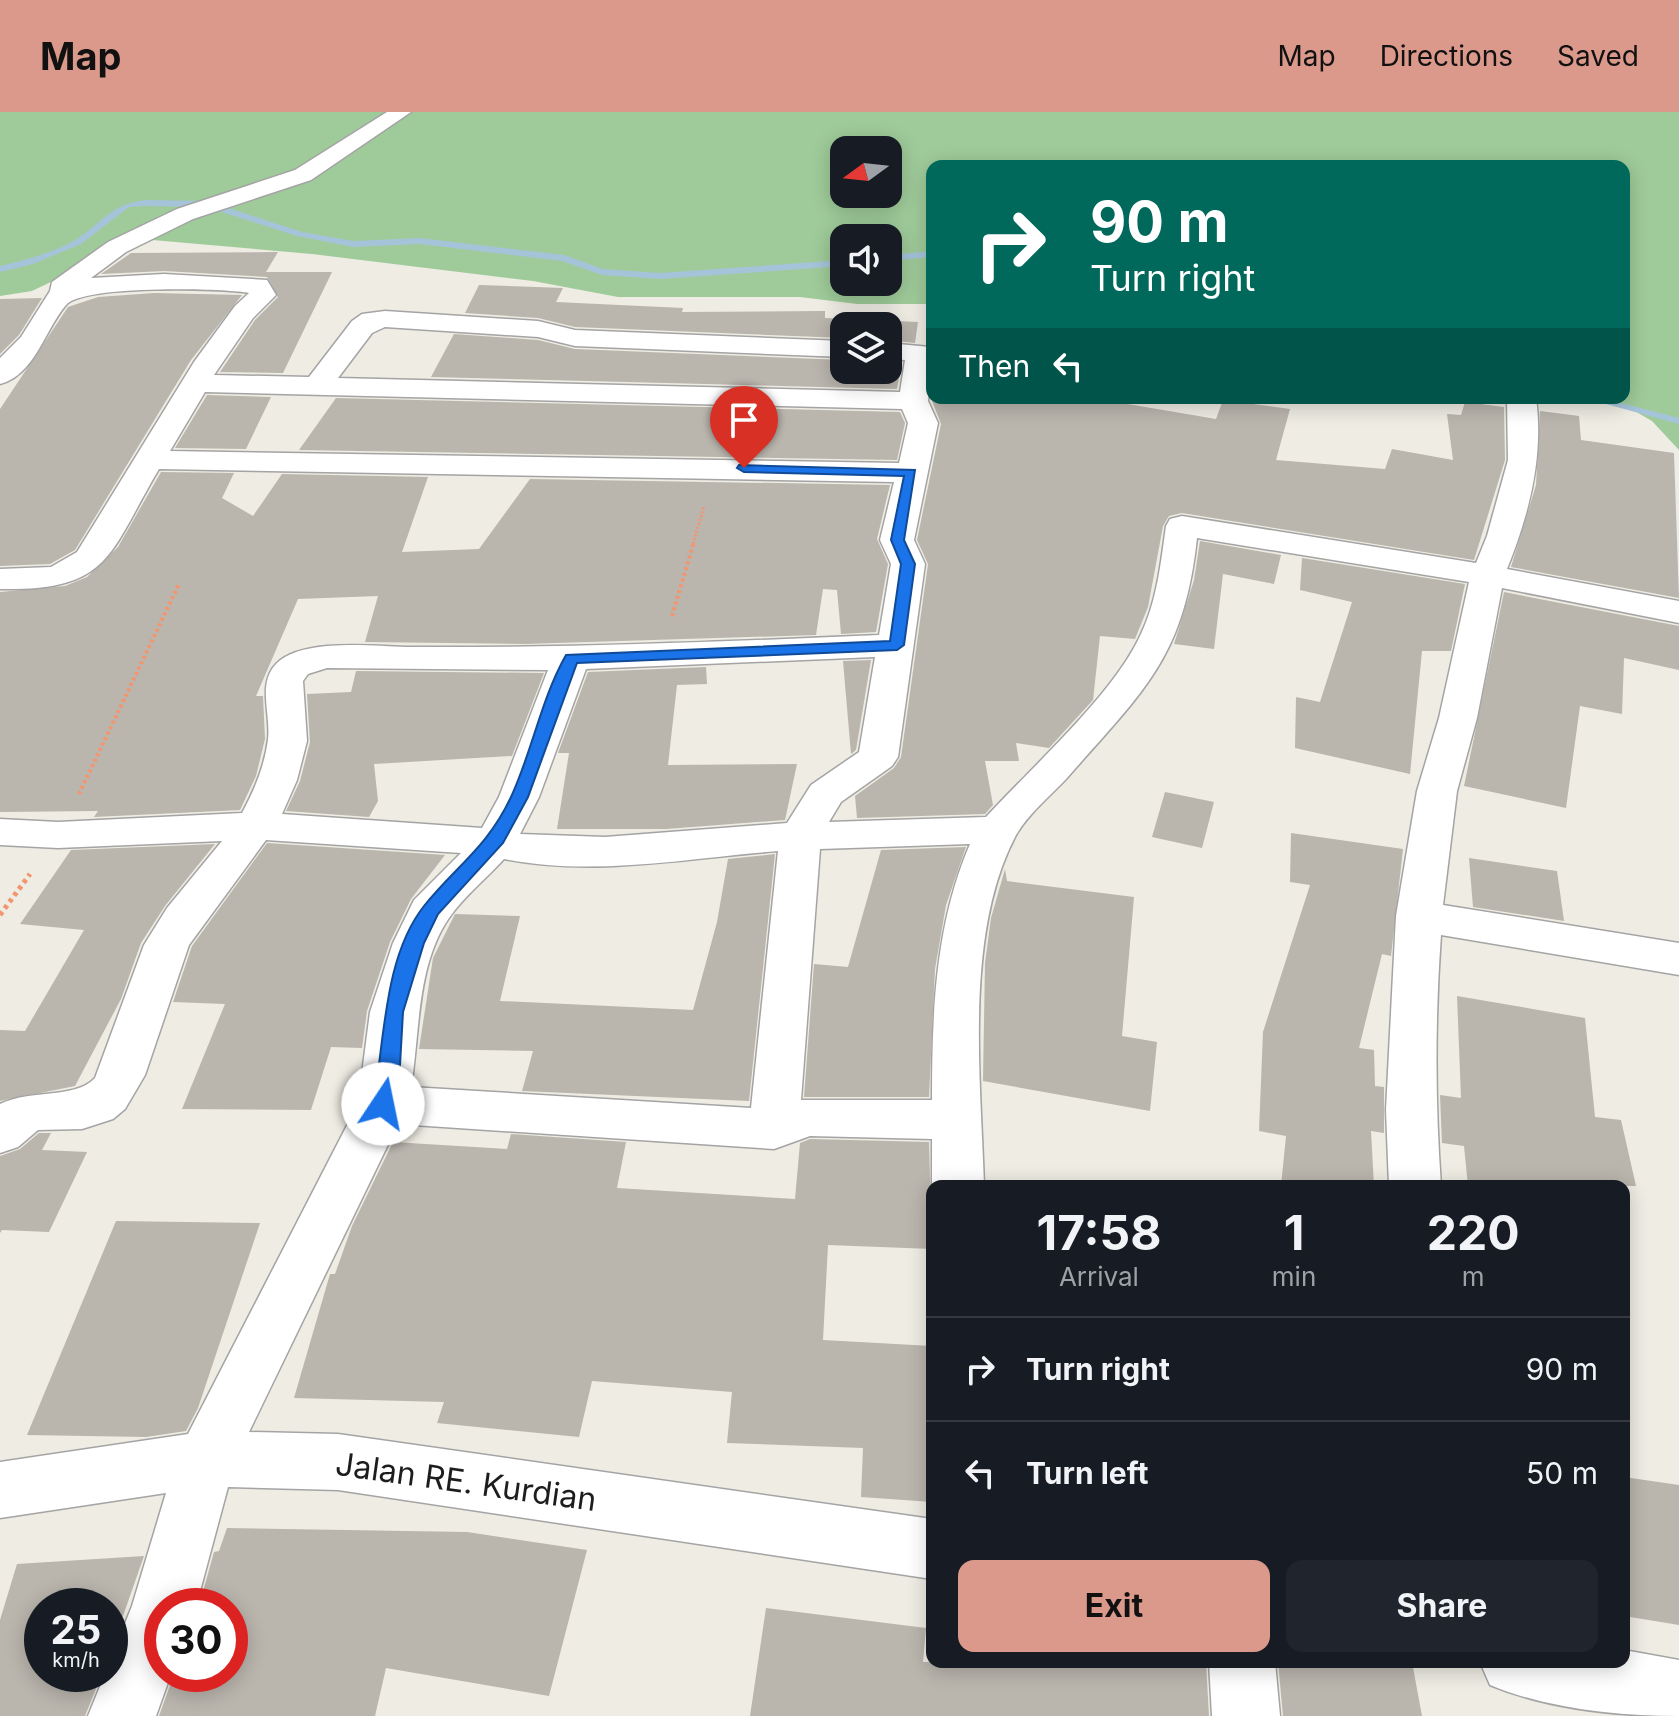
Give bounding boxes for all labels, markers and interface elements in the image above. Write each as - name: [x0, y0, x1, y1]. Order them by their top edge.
- text: Map: [40, 33, 121, 79]
- text: Map: [1277, 39, 1336, 73]
- text: Directions: [1380, 39, 1513, 73]
- text: Saved: [1557, 39, 1639, 73]
- north arrow: [830, 136, 902, 208]
- map controls: [830, 136, 902, 384]
- text: 90 m: [1090, 188, 1229, 256]
- icon: right: [958, 192, 1062, 296]
- button: sound: [830, 224, 902, 296]
- text: Turn right: [1090, 256, 1255, 300]
- button: layers: [830, 312, 902, 384]
- icon: left: [1046, 344, 1090, 388]
- text: Then: [958, 348, 1030, 384]
- pin: [710, 386, 778, 468]
- icon: arrive: [722, 398, 766, 442]
- position arrow: [341, 1062, 425, 1146]
- text: 17:58: [1036, 1203, 1161, 1262]
- text: 1: [1284, 1203, 1304, 1262]
- text: 220: [1427, 1203, 1520, 1262]
- text: Arrival: [1059, 1261, 1139, 1292]
- text: min: [1272, 1261, 1316, 1292]
- text: m: [1462, 1261, 1485, 1292]
- icon: right: [958, 1347, 1002, 1391]
- text: Turn right: [1026, 1351, 1170, 1387]
- text: 90 m: [1526, 1351, 1598, 1387]
- street label: Jalan RE. Kurdian: [333, 1444, 599, 1519]
- icon: left: [958, 1451, 1002, 1495]
- text: Turn left: [1026, 1455, 1148, 1491]
- text: 50 m: [1526, 1455, 1598, 1491]
- button: Exit: [958, 1560, 1270, 1652]
- button: Share: [1286, 1560, 1598, 1652]
- speed limit sign: 30: [144, 1588, 248, 1692]
- text: 25: [51, 1605, 101, 1654]
- text: km/h: [52, 1648, 100, 1672]

